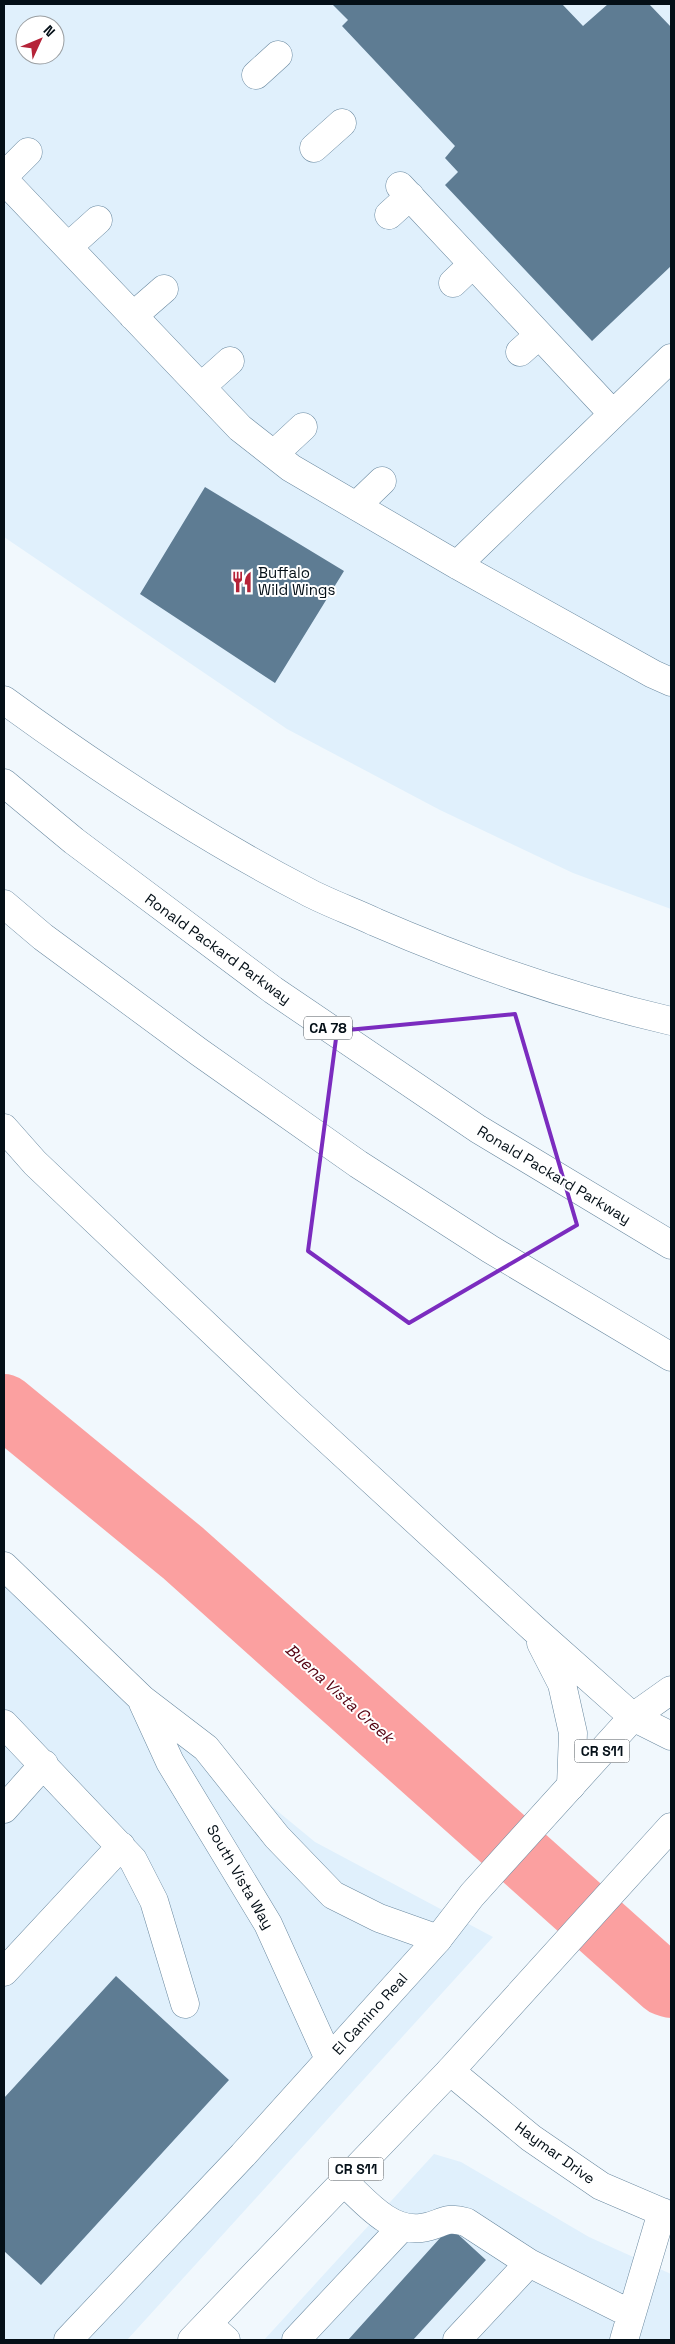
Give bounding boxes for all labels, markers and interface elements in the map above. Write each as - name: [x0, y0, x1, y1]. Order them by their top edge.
- north arrow: [15, 15, 65, 65]
- text: N: [40, 21, 59, 41]
- place label: Buffalo Wild Wings: [258, 563, 336, 599]
- restaurant icon: Buffalo Wild Wings: [229, 569, 255, 595]
- street label: Ronald Packard Parkway: [141, 889, 295, 1008]
- road number: CA 78: [304, 1016, 352, 1040]
- street label: Ronald Packard Parkway: [474, 1121, 635, 1228]
- water label: Buena Vista Creek: [281, 1639, 400, 1749]
- road number: CR S11: [574, 1740, 630, 1762]
- street label: South Vista Way: [203, 1821, 278, 1933]
- street label: El Camino Real: [328, 1969, 411, 2059]
- street label: Haymar Drive: [512, 2117, 599, 2188]
- road number: CR S11: [328, 2158, 384, 2180]

